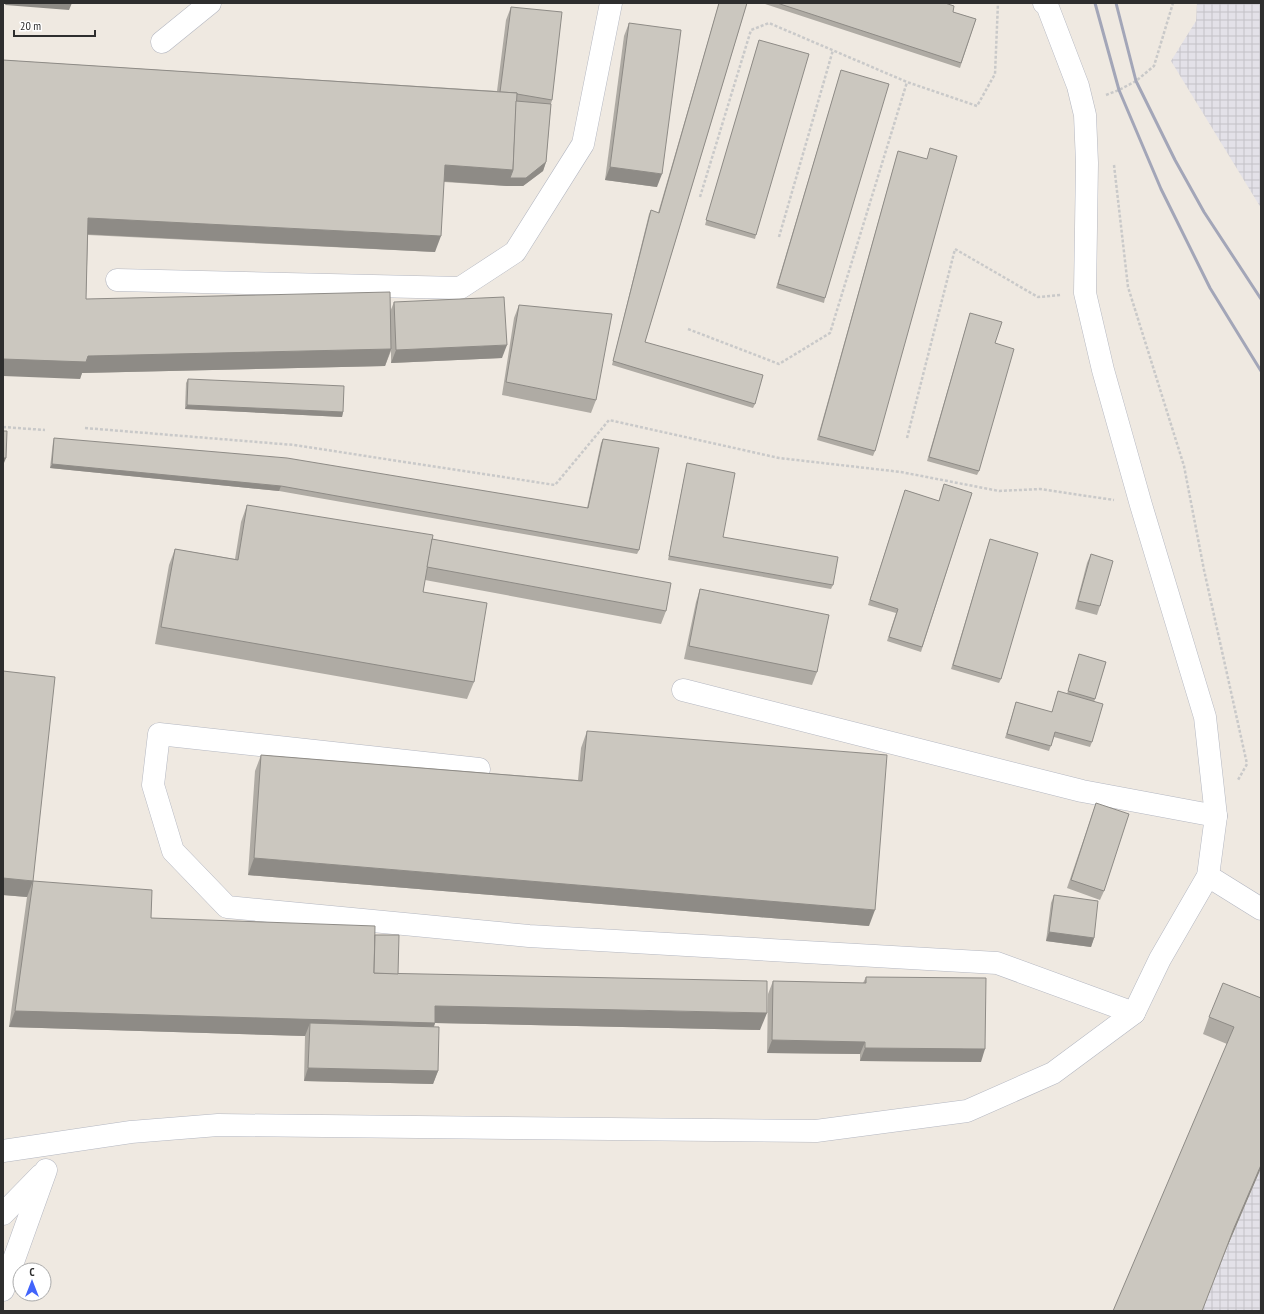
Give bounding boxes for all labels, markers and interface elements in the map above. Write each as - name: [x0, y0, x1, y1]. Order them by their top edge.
- scale bar: [14, 12, 95, 38]
- text: 20 m: [20, 18, 41, 33]
- north arrow: [12, 1262, 52, 1302]
- text: С: [29, 1265, 35, 1279]

